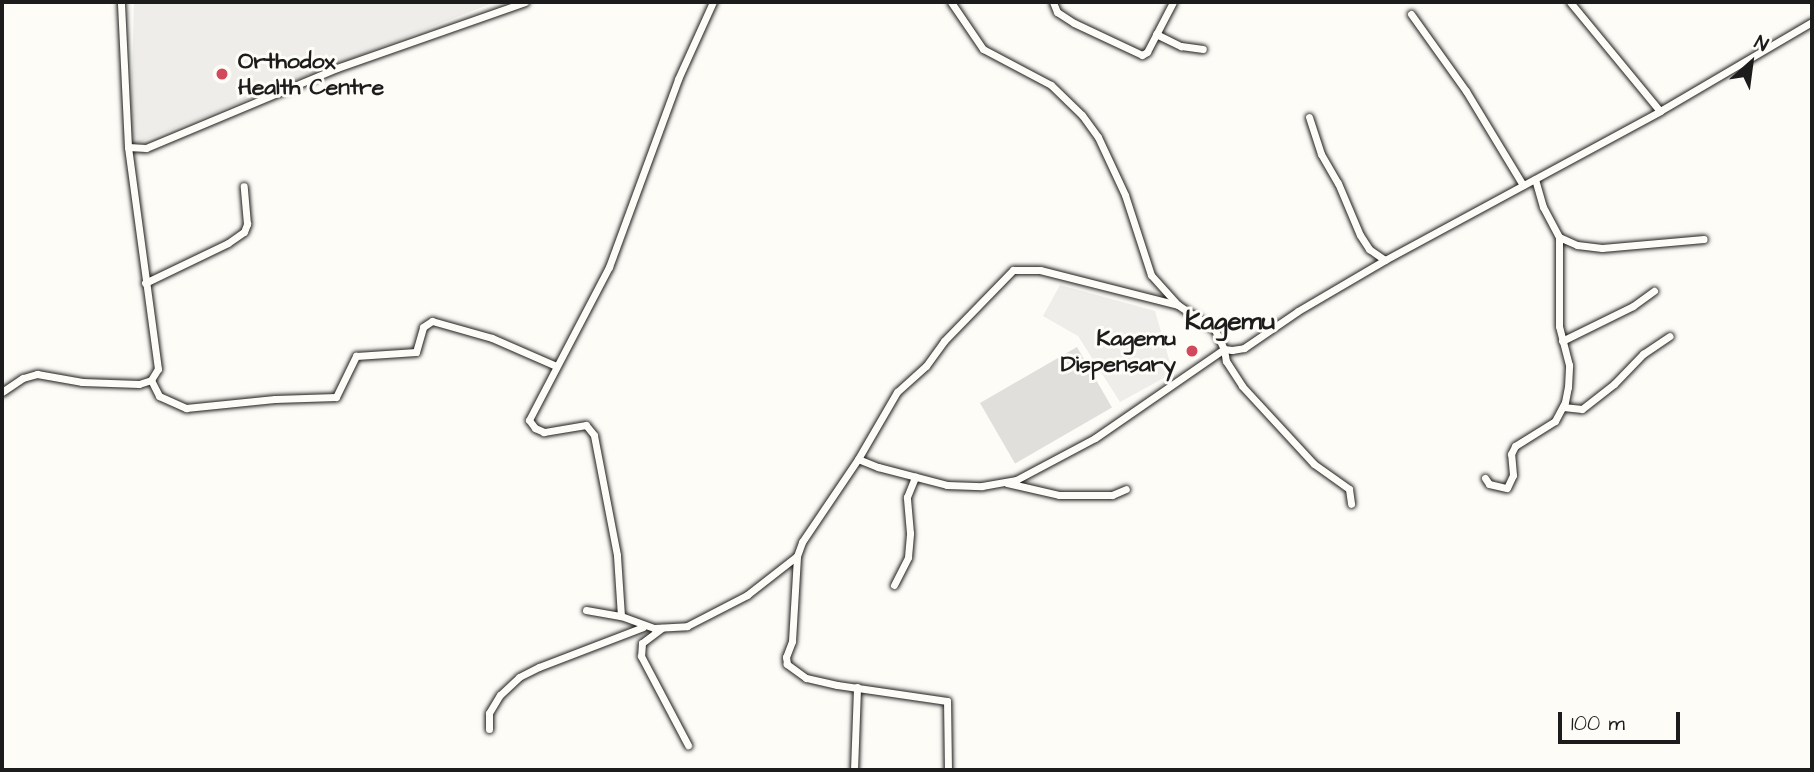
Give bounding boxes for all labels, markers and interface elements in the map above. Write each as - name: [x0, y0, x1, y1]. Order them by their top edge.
- north arrow: [1716, 28, 1786, 98]
- text: N: [1749, 29, 1773, 59]
- place label: Orthodox Health Centre: [238, 47, 384, 101]
- marker: Orthodox Health Centre: [212, 64, 232, 84]
- district label: Kagemu: [1185, 306, 1275, 338]
- place label: Kagemu Dispensary: [1061, 324, 1176, 378]
- marker: Kagemu Dispensary: [1182, 341, 1202, 361]
- scale bar: [1562, 698, 1685, 742]
- text: 100 m: [1571, 709, 1625, 738]

